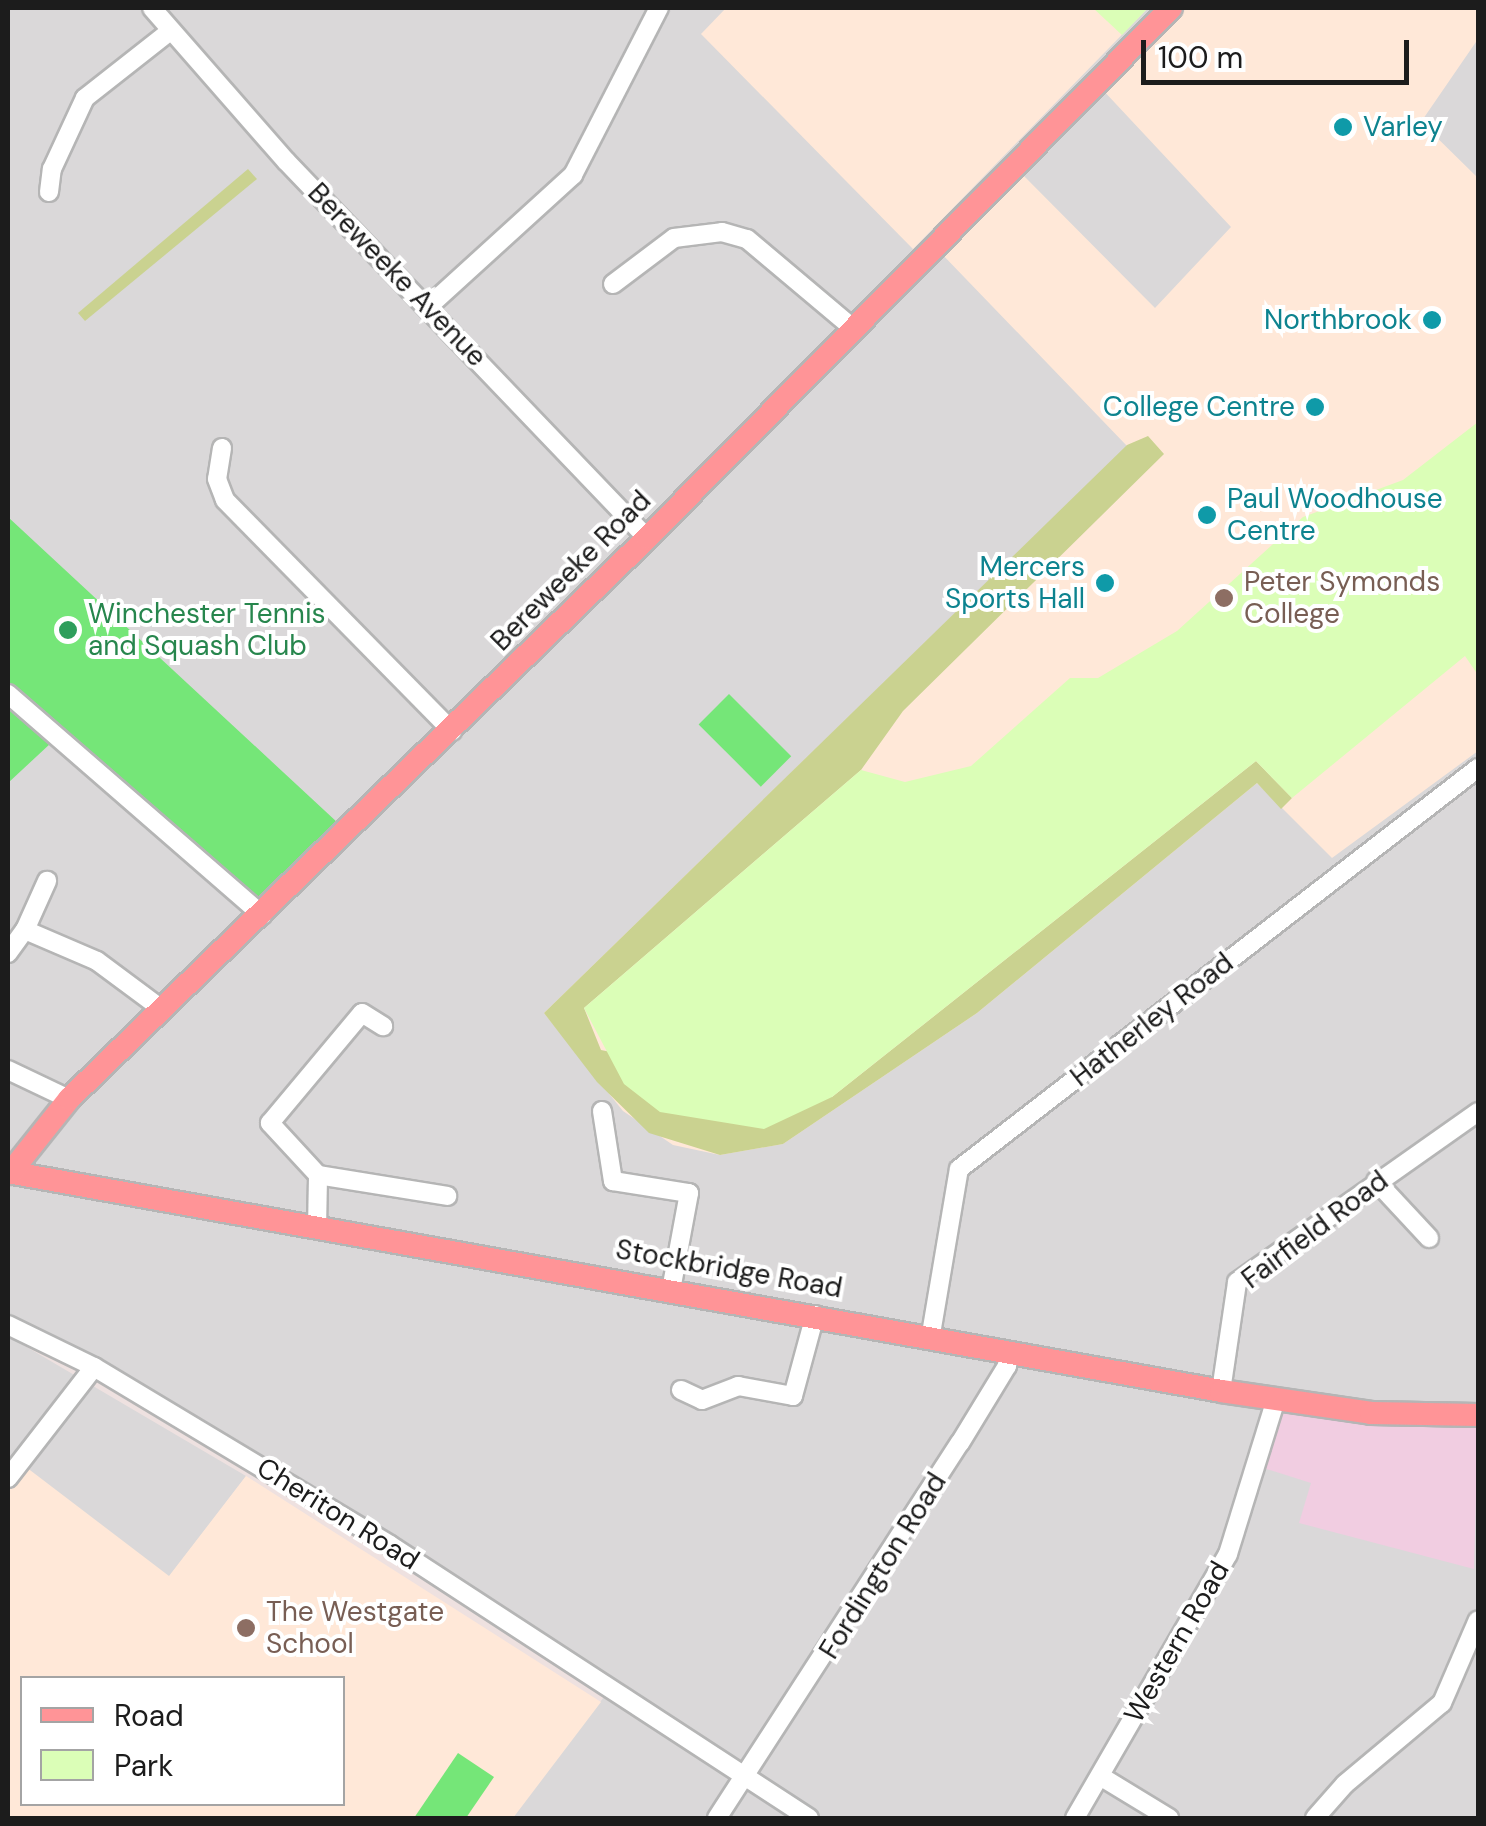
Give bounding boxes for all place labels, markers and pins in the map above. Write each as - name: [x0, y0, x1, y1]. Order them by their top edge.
- place label: Varley: [1363, 110, 1443, 144]
- marker: Varley: [1332, 116, 1354, 138]
- place label: Northbrook: [1264, 303, 1412, 337]
- marker: Northbrook: [1421, 309, 1443, 331]
- place label: College Centre: [1103, 390, 1295, 424]
- marker: College Centre: [1304, 396, 1326, 418]
- place label: Paul Woodhouse Centre: [1227, 482, 1443, 548]
- marker: Paul Woodhouse Centre: [1196, 504, 1218, 526]
- place label: Mercers Sports Hall: [945, 550, 1085, 616]
- place label: Peter Symonds College: [1244, 565, 1440, 631]
- marker: Mercers Sports Hall: [1094, 572, 1116, 594]
- marker: Peter Symonds College: [1213, 587, 1235, 609]
- place label: Winchester Tennis and Squash Club: [88, 597, 326, 663]
- marker: Winchester Tennis and Squash Club: [57, 619, 79, 641]
- place label: The Westgate School: [266, 1595, 444, 1661]
- marker: The Westgate School: [235, 1617, 257, 1639]

